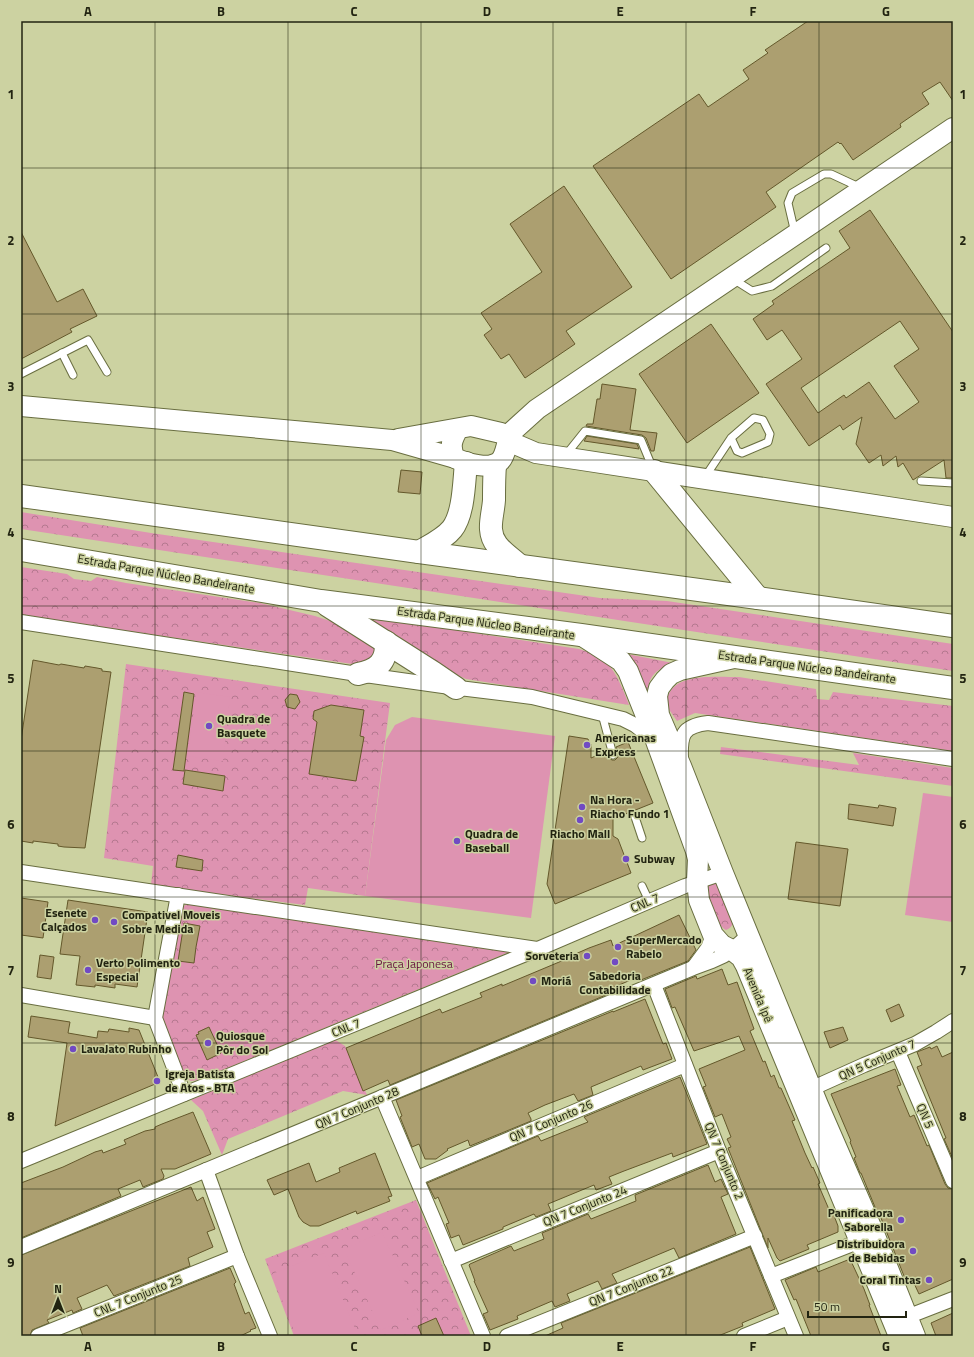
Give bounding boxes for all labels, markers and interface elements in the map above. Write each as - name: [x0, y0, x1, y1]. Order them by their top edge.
- text: A: [84, 1, 92, 21]
- text: B: [217, 1, 225, 21]
- text: C: [350, 1, 358, 21]
- text: D: [483, 1, 491, 21]
- text: E: [616, 1, 624, 21]
- text: F: [750, 1, 757, 21]
- text: G: [882, 1, 890, 21]
- text: 1: [7, 84, 15, 104]
- text: 1: [959, 84, 967, 104]
- text: 2: [7, 230, 15, 250]
- text: 2: [959, 230, 967, 250]
- text: 3: [7, 376, 15, 396]
- text: 3: [959, 376, 967, 396]
- text: 4: [7, 522, 15, 542]
- text: 4: [959, 522, 967, 542]
- street label: Estrada Parque Núcleo Bandeirante: [76, 549, 256, 598]
- street label: Estrada Parque Núcleo Bandeirante: [396, 601, 576, 644]
- street label: Estrada Parque Núcleo Bandeirante: [717, 645, 897, 688]
- text: 5: [7, 668, 15, 688]
- text: 5: [959, 668, 967, 688]
- place label: Quadra de Basquete: [217, 709, 270, 742]
- marker: Quadra de Basquete: [204, 721, 214, 731]
- place label: Americanas Express: [595, 728, 656, 761]
- marker: Americanas Express: [582, 740, 592, 750]
- place label: Na Hora - Riacho Fundo 1: [590, 790, 670, 823]
- marker: Na Hora - Riacho Fundo 1: [577, 802, 587, 812]
- text: 6: [7, 814, 15, 834]
- text: 6: [959, 814, 967, 834]
- marker: Riacho Mall: [575, 815, 585, 825]
- place label: Quadra de Baseball: [465, 824, 518, 857]
- place label: Riacho Mall: [550, 824, 610, 843]
- marker: Quadra de Baseball: [452, 836, 462, 846]
- place label: Subway: [634, 849, 675, 868]
- marker: Subway: [621, 854, 631, 864]
- street label: CNL 7: [627, 888, 662, 917]
- place label: Esenete Calçados: [41, 903, 87, 936]
- place label: Compativel Moveis Sobre Medida: [122, 905, 221, 938]
- marker: Esenete Calçados: [90, 915, 100, 925]
- marker: Compativel Moveis Sobre Medida: [109, 917, 119, 927]
- place label: SuperMercado Rabelo: [626, 930, 702, 963]
- marker: SuperMercado Rabelo: [613, 942, 623, 952]
- place label: Sorveteria: [525, 946, 579, 965]
- marker: Sorveteria: [582, 951, 592, 961]
- place label: Verto Polimento Especial: [96, 953, 180, 986]
- park label: Praça Japonesa: [375, 954, 453, 973]
- marker: Sabedoria Contabilidade: [610, 957, 620, 967]
- text: 7: [7, 960, 15, 980]
- text: 7: [959, 960, 967, 980]
- street label: Avenida Ipê: [738, 964, 779, 1025]
- marker: Verto Polimento Especial: [83, 965, 93, 975]
- place label: Sabedoria Contabilidade: [579, 966, 651, 999]
- place label: Moriá: [541, 971, 571, 990]
- marker: Moriá: [528, 976, 538, 986]
- street label: CNL 7: [328, 1013, 363, 1042]
- place label: Quiosque Pôr do Sol: [216, 1026, 268, 1059]
- street label: QN 5 Conjunto 7: [835, 1034, 918, 1085]
- marker: Quiosque Pôr do Sol: [203, 1038, 213, 1048]
- place label: LavaJato Rubinho: [81, 1039, 171, 1058]
- marker: LavaJato Rubinho: [68, 1044, 78, 1054]
- place label: Igreja Batista de Atos - BTA: [165, 1064, 235, 1097]
- marker: Igreja Batista de Atos - BTA: [152, 1076, 162, 1086]
- street label: QN 7 Conjunto 28: [312, 1081, 402, 1134]
- street label: QN 7 Conjunto 26: [506, 1094, 596, 1147]
- street label: QN 5: [912, 1100, 939, 1131]
- text: 8: [7, 1106, 15, 1126]
- text: 8: [959, 1106, 967, 1126]
- street label: QN 7 Conjunto 2: [700, 1119, 749, 1203]
- street label: QN 7 Conjunto 24: [540, 1180, 630, 1231]
- place label: Panificadora Saborella: [828, 1203, 893, 1236]
- marker: Panificadora Saborella: [896, 1215, 906, 1225]
- place label: Distribuidora de Bebidas: [837, 1234, 905, 1267]
- marker: Distribuidora de Bebidas: [908, 1246, 918, 1256]
- text: 9: [7, 1252, 15, 1272]
- text: 9: [959, 1252, 967, 1272]
- street label: QN 7 Conjunto 22: [586, 1260, 676, 1311]
- street label: CNL 7 Conjunto 25: [91, 1269, 185, 1322]
- place label: Coral Tintas: [860, 1270, 921, 1289]
- marker: Coral Tintas: [924, 1275, 934, 1285]
- north arrow: [38, 1279, 78, 1319]
- text: N: [54, 1281, 62, 1297]
- scale bar: [808, 1293, 906, 1319]
- text: 50 m: [814, 1297, 840, 1316]
- text: A: [84, 1336, 92, 1356]
- text: B: [217, 1336, 225, 1356]
- text: C: [350, 1336, 358, 1356]
- text: D: [483, 1336, 491, 1356]
- text: E: [616, 1336, 624, 1356]
- text: F: [750, 1336, 757, 1356]
- text: G: [882, 1336, 890, 1356]

